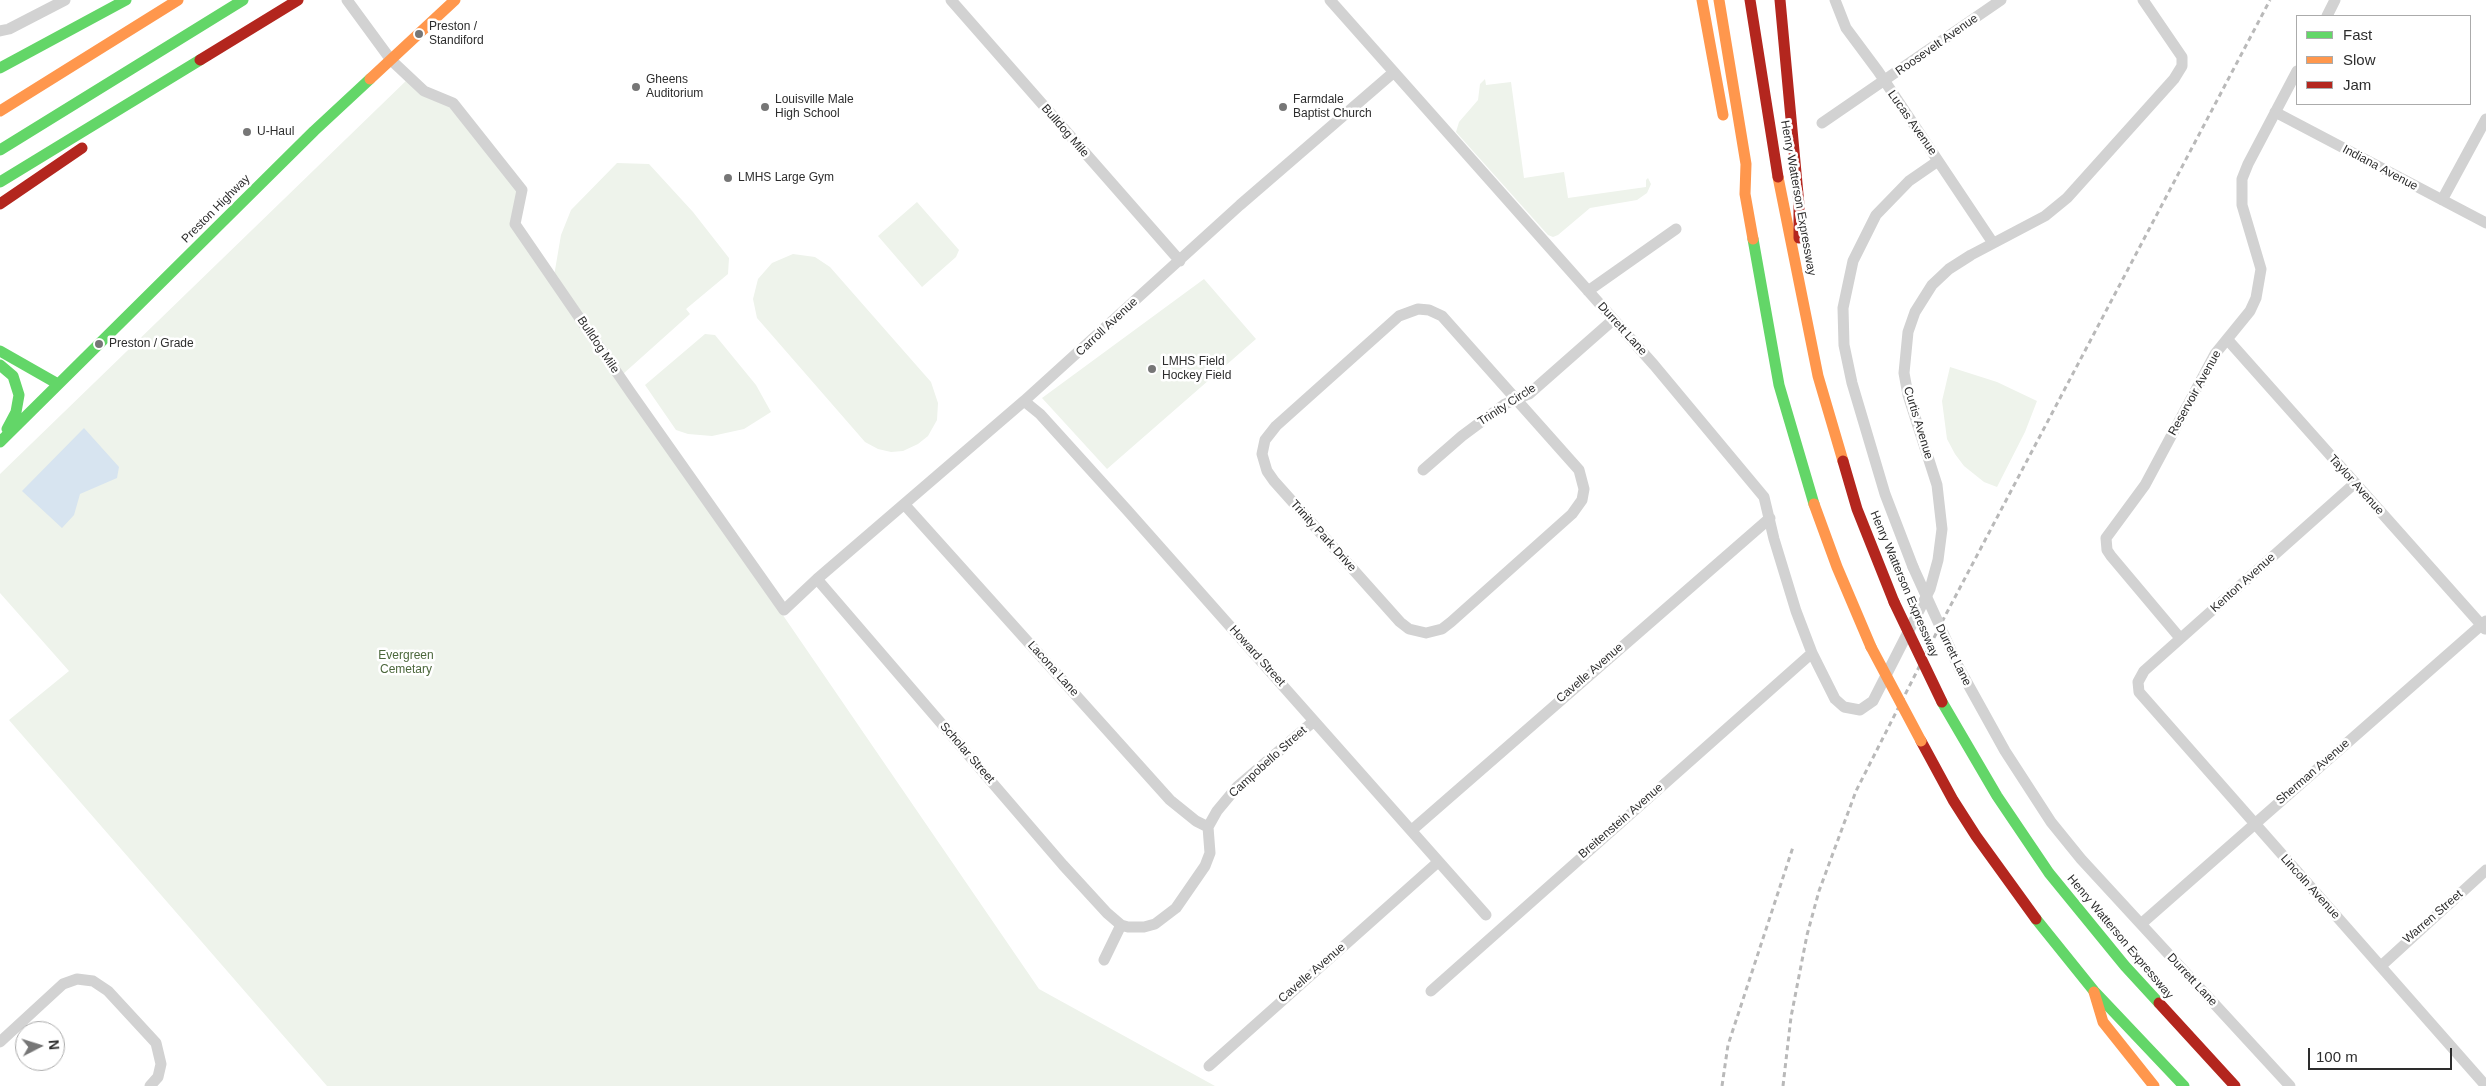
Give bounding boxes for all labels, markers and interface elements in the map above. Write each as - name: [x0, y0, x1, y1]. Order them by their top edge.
- street label: Roosevelt Avenue: [1893, 11, 1981, 79]
- legend: [2296, 15, 2471, 105]
- place label: Preston / Standiford: [429, 20, 484, 48]
- text: Fast: [2343, 26, 2372, 43]
- marker: Preston / Standiford: [413, 28, 425, 40]
- text: Slow: [2343, 51, 2376, 68]
- place label: Gheens Auditorium: [646, 73, 703, 101]
- text: Jam: [2343, 76, 2371, 93]
- marker: Gheens Auditorium: [630, 81, 642, 93]
- street label: Lucas Avenue: [1884, 88, 1940, 158]
- place label: Louisville Male High School: [775, 93, 854, 121]
- place label: Farmdale Baptist Church: [1293, 93, 1372, 121]
- marker: Louisville Male High School: [759, 101, 771, 113]
- marker: Farmdale Baptist Church: [1277, 101, 1289, 113]
- street label: Bulldog Mile: [1038, 102, 1092, 160]
- street label: Henry Watterson Expressway: [1777, 119, 1819, 277]
- place label: U-Haul: [257, 125, 294, 139]
- marker: U-Haul: [241, 126, 253, 138]
- street label: Indiana Avenue: [2340, 142, 2420, 194]
- place label: LMHS Large Gym: [738, 171, 834, 185]
- street label: Preston Highway: [179, 172, 253, 246]
- marker: LMHS Large Gym: [722, 172, 734, 184]
- street label: Carroll Avenue: [1073, 295, 1141, 359]
- street label: Durrett Lane: [1594, 299, 1650, 359]
- street label: Bulldog Mile: [574, 314, 622, 376]
- place label: Preston / Grade: [109, 337, 194, 351]
- marker: Preston / Grade: [93, 338, 105, 350]
- street label: Reservoir Avenue: [2166, 348, 2224, 438]
- place label: LMHS Field Hockey Field: [1162, 355, 1231, 383]
- marker: LMHS Field Hockey Field: [1146, 363, 1158, 375]
- street label: Trinity Circle: [1475, 381, 1539, 429]
- street label: Curtis Avenue: [1900, 385, 1936, 461]
- street label: Taylor Avenue: [2325, 452, 2387, 518]
- street label: Trinity Park Drive: [1287, 497, 1359, 575]
- street label: Henry Watterson Expressway: [1867, 509, 1941, 659]
- street label: Kenton Avenue: [2208, 550, 2278, 616]
- street label: Durrett Lane: [1932, 622, 1974, 688]
- street label: Howard Street: [1226, 623, 1288, 689]
- street label: Lacona Lane: [1024, 638, 1082, 700]
- street label: Cavelle Avenue: [1554, 640, 1626, 706]
- park label: Evergreen Cemetary: [378, 649, 434, 677]
- street label: Scholar Street: [937, 720, 997, 786]
- street label: Campobello Street: [1226, 723, 1310, 801]
- street label: Sherman Avenue: [2273, 736, 2353, 808]
- street label: Breitenstein Avenue: [1576, 780, 1666, 862]
- street label: Lincoln Avenue: [2277, 852, 2343, 922]
- street label: Henry Watterson Expressway: [2064, 872, 2176, 1002]
- street label: Warren Street: [2400, 887, 2466, 947]
- street label: Cavelle Avenue: [1276, 940, 1348, 1006]
- street label: Durrett Lane: [2164, 951, 2220, 1009]
- north arrow: [15, 1021, 65, 1071]
- scale bar: [2311, 1038, 2455, 1070]
- text: N: [46, 1039, 62, 1051]
- text: 100 m: [2316, 1048, 2358, 1065]

